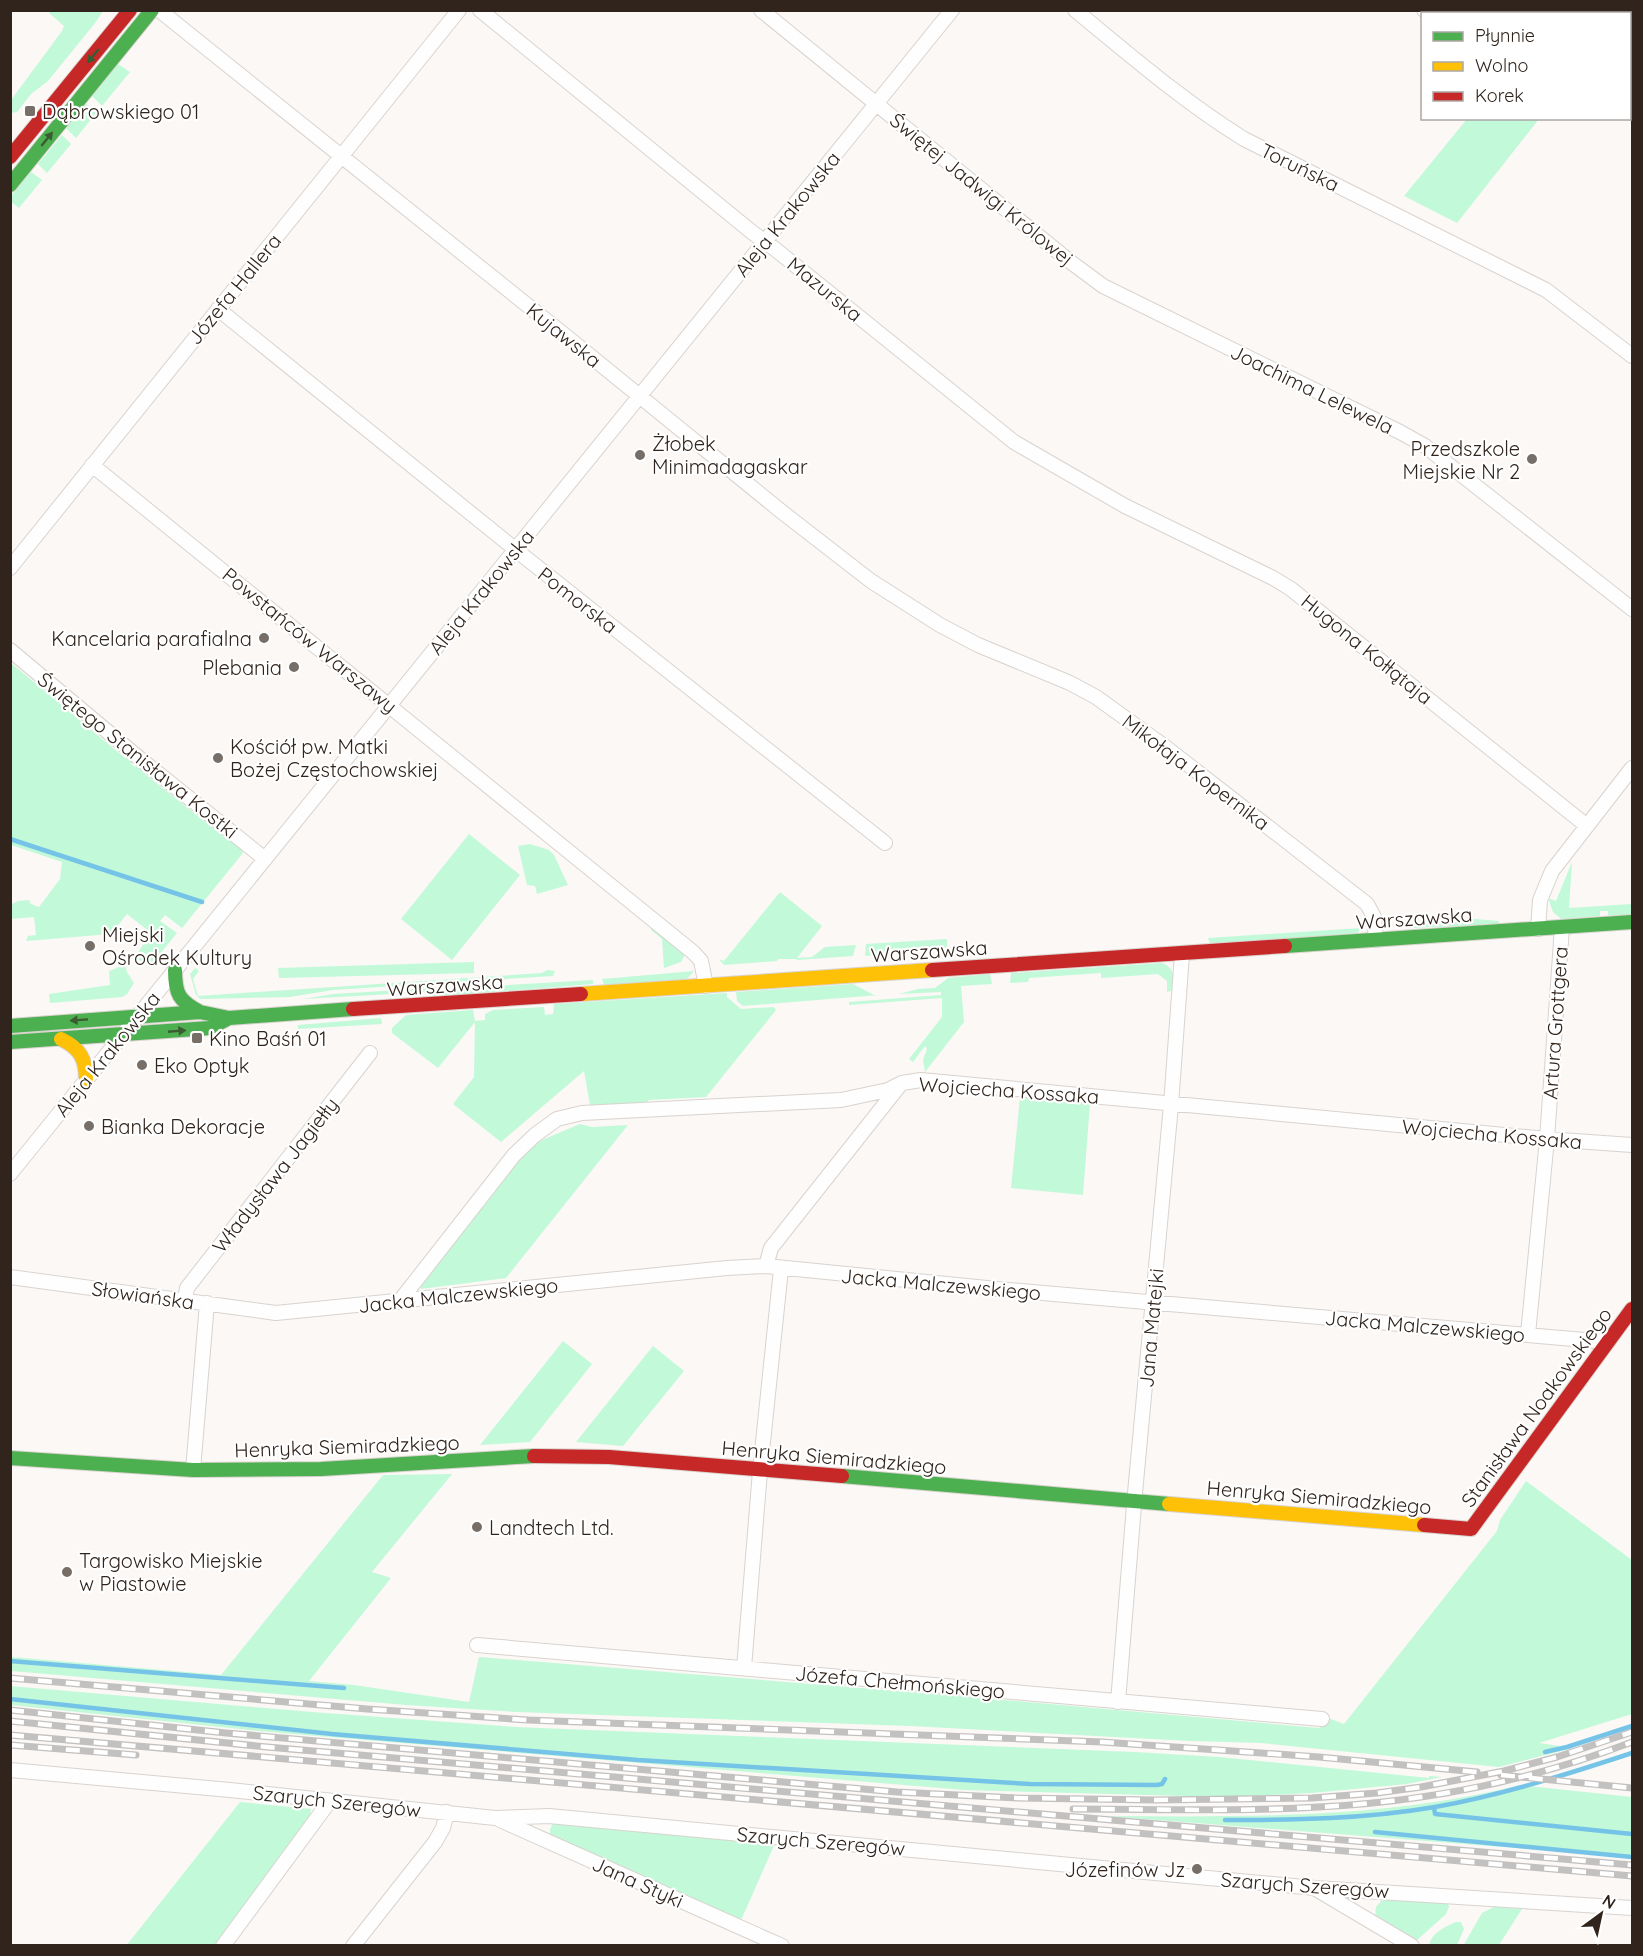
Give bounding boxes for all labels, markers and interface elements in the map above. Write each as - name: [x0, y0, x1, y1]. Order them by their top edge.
- legend: [1421, 12, 1631, 120]
- text: Płynnie: [1475, 24, 1535, 47]
- one-way arrow: [86, 48, 99, 64]
- text: Wolno: [1475, 54, 1528, 77]
- text: Korek: [1475, 84, 1524, 107]
- place label: Dąbrowskiego 01: [42, 99, 199, 124]
- marker: Dąbrowskiego 01: [23, 104, 37, 118]
- street label: Świętej Jadwigi Królowej: [885, 107, 1079, 271]
- one-way arrow: [41, 131, 54, 147]
- street label: Toruńska: [1257, 137, 1343, 197]
- street label: Aleja Krakowska: [729, 146, 845, 282]
- street label: Józefa Hallera: [182, 229, 286, 349]
- street label: Mazurska: [782, 251, 868, 327]
- street label: Kujawska: [522, 297, 606, 373]
- street label: Joachima Lelewela: [1226, 339, 1398, 439]
- place label: Żłobek Minimadagaskar: [652, 431, 808, 479]
- place label: Przedszkole Miejskie Nr 2: [1403, 436, 1520, 484]
- marker: Żłobek Minimadagaskar: [633, 448, 647, 462]
- marker: Przedszkole Miejskie Nr 2: [1525, 452, 1539, 466]
- street label: Aleja Krakowska: [423, 524, 539, 660]
- street label: Pomorska: [533, 561, 623, 639]
- street label: Powstańców Warszawy: [217, 562, 403, 718]
- street label: Hugona Kołłątaja: [1296, 588, 1438, 710]
- place label: Kancelaria parafialna: [51, 626, 252, 651]
- marker: Kancelaria parafialna: [257, 631, 271, 645]
- place label: Plebania: [202, 655, 282, 680]
- marker: Plebania: [287, 660, 301, 674]
- street label: Świętego Stanisława Kostki: [33, 667, 243, 843]
- street label: Mikołaja Kopernika: [1117, 709, 1275, 835]
- place label: Kościół pw. Matki Bożej Częstochowskiej: [230, 734, 439, 782]
- marker: Kościół pw. Matki Bożej Częstochowskiej: [211, 751, 225, 765]
- street label: Warszawska: [1355, 901, 1473, 935]
- place label: Miejski Ośrodek Kultury: [102, 922, 252, 970]
- street label: Warszawska: [870, 934, 988, 968]
- marker: Miejski Ośrodek Kultury: [83, 939, 97, 953]
- street label: Artura Grottgera: [1537, 946, 1573, 1100]
- street label: Warszawska: [386, 968, 504, 1002]
- street label: Aleja Krakowska: [49, 986, 165, 1122]
- one-way arrow: [70, 1016, 89, 1025]
- one-way arrow: [168, 1026, 187, 1036]
- place label: Kino Baśń 01: [209, 1026, 327, 1051]
- marker: Kino Baśń 01: [190, 1031, 204, 1045]
- place label: Eko Optyk: [154, 1053, 249, 1078]
- marker: Eko Optyk: [135, 1058, 149, 1072]
- street label: Wojciecha Kossaka: [918, 1071, 1100, 1109]
- street label: Władysława Jagiełły: [207, 1092, 343, 1258]
- place label: Bianka Dekoracje: [101, 1114, 265, 1139]
- street label: Wojciecha Kossaka: [1401, 1114, 1583, 1154]
- marker: Bianka Dekoracje: [82, 1119, 96, 1133]
- street label: Jacka Malczewskiego: [840, 1263, 1042, 1305]
- street label: Jana Matejki: [1133, 1267, 1169, 1389]
- street label: Jacka Malczewskiego: [357, 1272, 559, 1318]
- street label: Słowiańska: [90, 1275, 196, 1315]
- street label: Stanisława Noakowskiego: [1455, 1302, 1617, 1512]
- street label: Jacka Malczewskiego: [1324, 1305, 1526, 1347]
- street label: Henryka Siemiradzkiego: [234, 1430, 460, 1462]
- street label: Henryka Siemiradzkiego: [721, 1435, 947, 1479]
- street label: Henryka Siemiradzkiego: [1206, 1475, 1432, 1519]
- place label: Landtech Ltd.: [489, 1515, 614, 1540]
- marker: Landtech Ltd.: [470, 1520, 484, 1534]
- place label: Targowisko Miejskie w Piastowie: [79, 1548, 262, 1596]
- marker: Targowisko Miejskie w Piastowie: [60, 1565, 74, 1579]
- street label: Józefa Chełmońskiego: [794, 1660, 1006, 1704]
- street label: Szarych Szeregów: [252, 1780, 422, 1822]
- street label: Szarych Szeregów: [736, 1821, 906, 1861]
- street label: Jana Styki: [589, 1851, 687, 1913]
- place label: Józefinów Jz: [1064, 1857, 1185, 1882]
- marker: Józefinów Jz: [1190, 1862, 1204, 1876]
- street label: Szarych Szeregów: [1220, 1867, 1390, 1903]
- north arrow: [1571, 1884, 1631, 1944]
- text: N: [1599, 1890, 1620, 1913]

